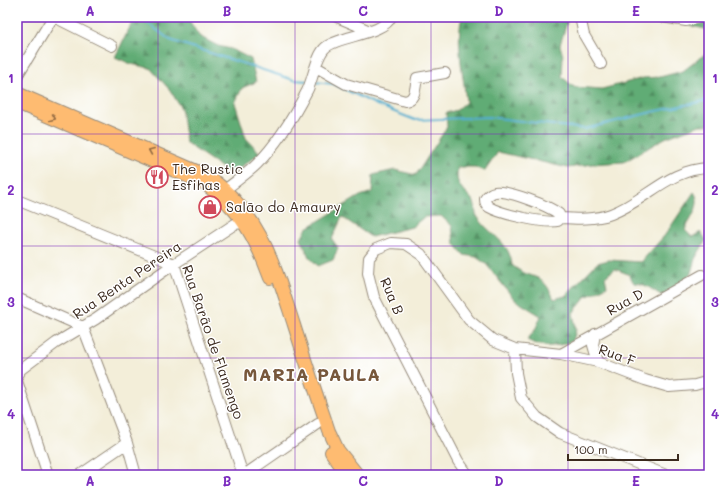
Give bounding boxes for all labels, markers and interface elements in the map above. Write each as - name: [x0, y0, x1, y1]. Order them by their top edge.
- text: A: [85, 2, 95, 19]
- text: B: [223, 2, 232, 19]
- text: C: [358, 2, 368, 19]
- text: D: [494, 2, 504, 19]
- text: E: [632, 2, 640, 19]
- text: 1: [8, 69, 14, 86]
- text: 1: [712, 69, 718, 86]
- one-way arrow: [49, 114, 56, 122]
- one-way arrow: [148, 148, 156, 156]
- place label: The Rustic Esfihas: [172, 159, 243, 194]
- restaurant icon: The Rustic Esfihas: [144, 164, 170, 190]
- text: 2: [7, 181, 15, 198]
- text: 2: [711, 181, 719, 198]
- shop icon: Salão do Amaury: [197, 194, 223, 220]
- place label: Salão do Amaury: [226, 197, 341, 216]
- street label: Rua Benta Pereira: [69, 236, 185, 323]
- street label: Rua Barão de Flamengo: [178, 262, 249, 421]
- street label: Rua B: [376, 274, 409, 317]
- street label: Rua D: [603, 284, 647, 319]
- text: 3: [7, 293, 15, 310]
- text: 3: [711, 293, 719, 310]
- street label: Rua F: [596, 339, 638, 370]
- district label: MARIA PAULA: [243, 362, 381, 386]
- text: 4: [7, 405, 15, 422]
- text: 4: [711, 405, 719, 422]
- scale bar: [568, 436, 678, 462]
- text: 100 m: [574, 441, 608, 457]
- text: A: [85, 472, 95, 489]
- text: B: [223, 472, 232, 489]
- text: C: [358, 472, 368, 489]
- text: D: [494, 472, 504, 489]
- text: E: [632, 472, 640, 489]

